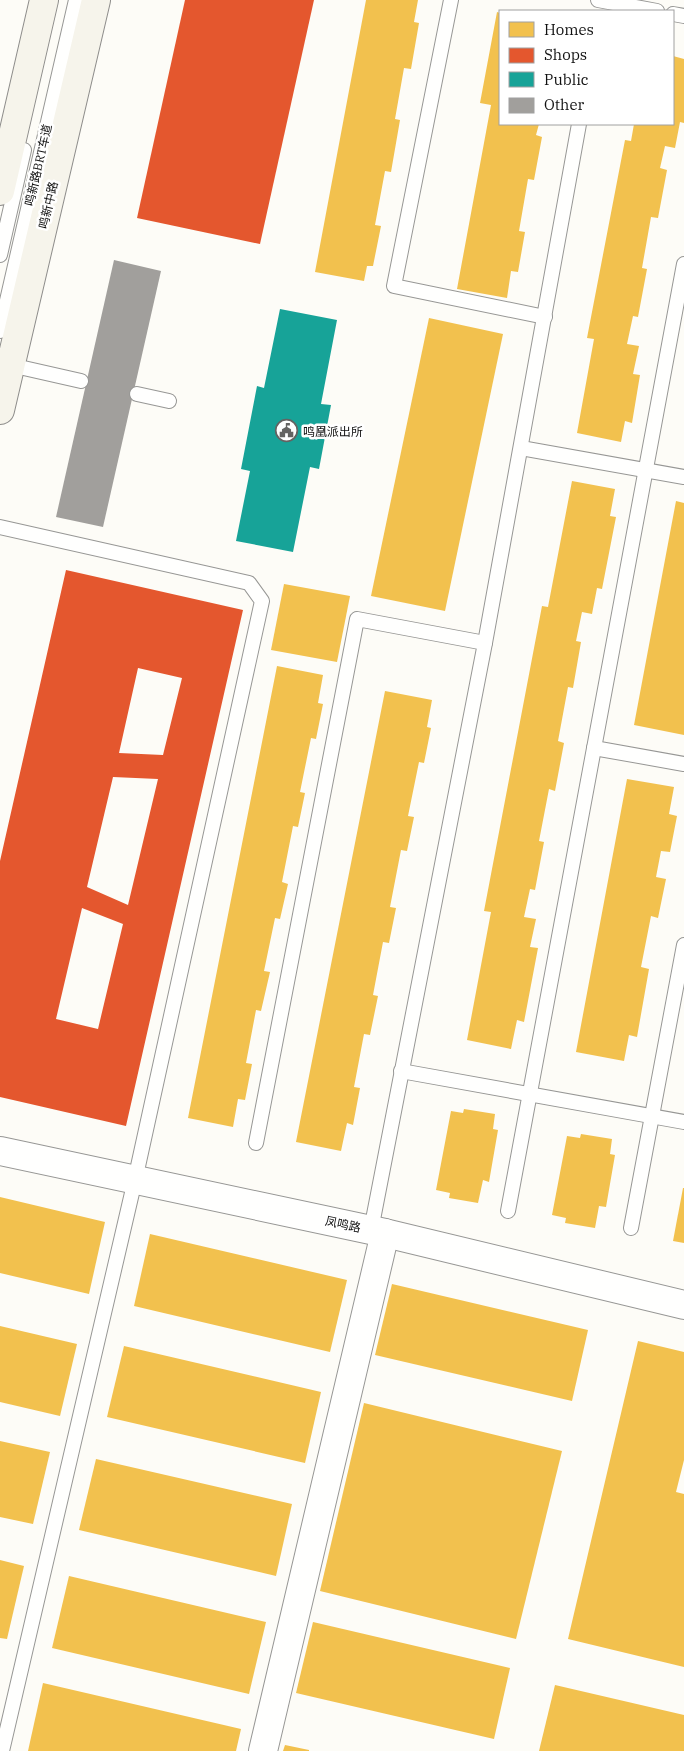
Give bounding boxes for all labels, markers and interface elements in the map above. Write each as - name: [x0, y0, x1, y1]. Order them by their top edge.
- legend: [499, 10, 674, 125]
- text: Homes: [544, 20, 594, 39]
- text: Shops: [544, 45, 587, 64]
- text: Public: [544, 70, 589, 89]
- text: Other: [544, 95, 584, 114]
- street label: 鸣新路BRT车道: [21, 123, 55, 207]
- street label: 鸣新中路: [35, 180, 61, 230]
- public building icon: 鸣凰派出所: [275, 419, 299, 443]
- place label: 鸣凰派出所: [303, 424, 363, 439]
- street label: 凤鸣路: [324, 1213, 362, 1235]

